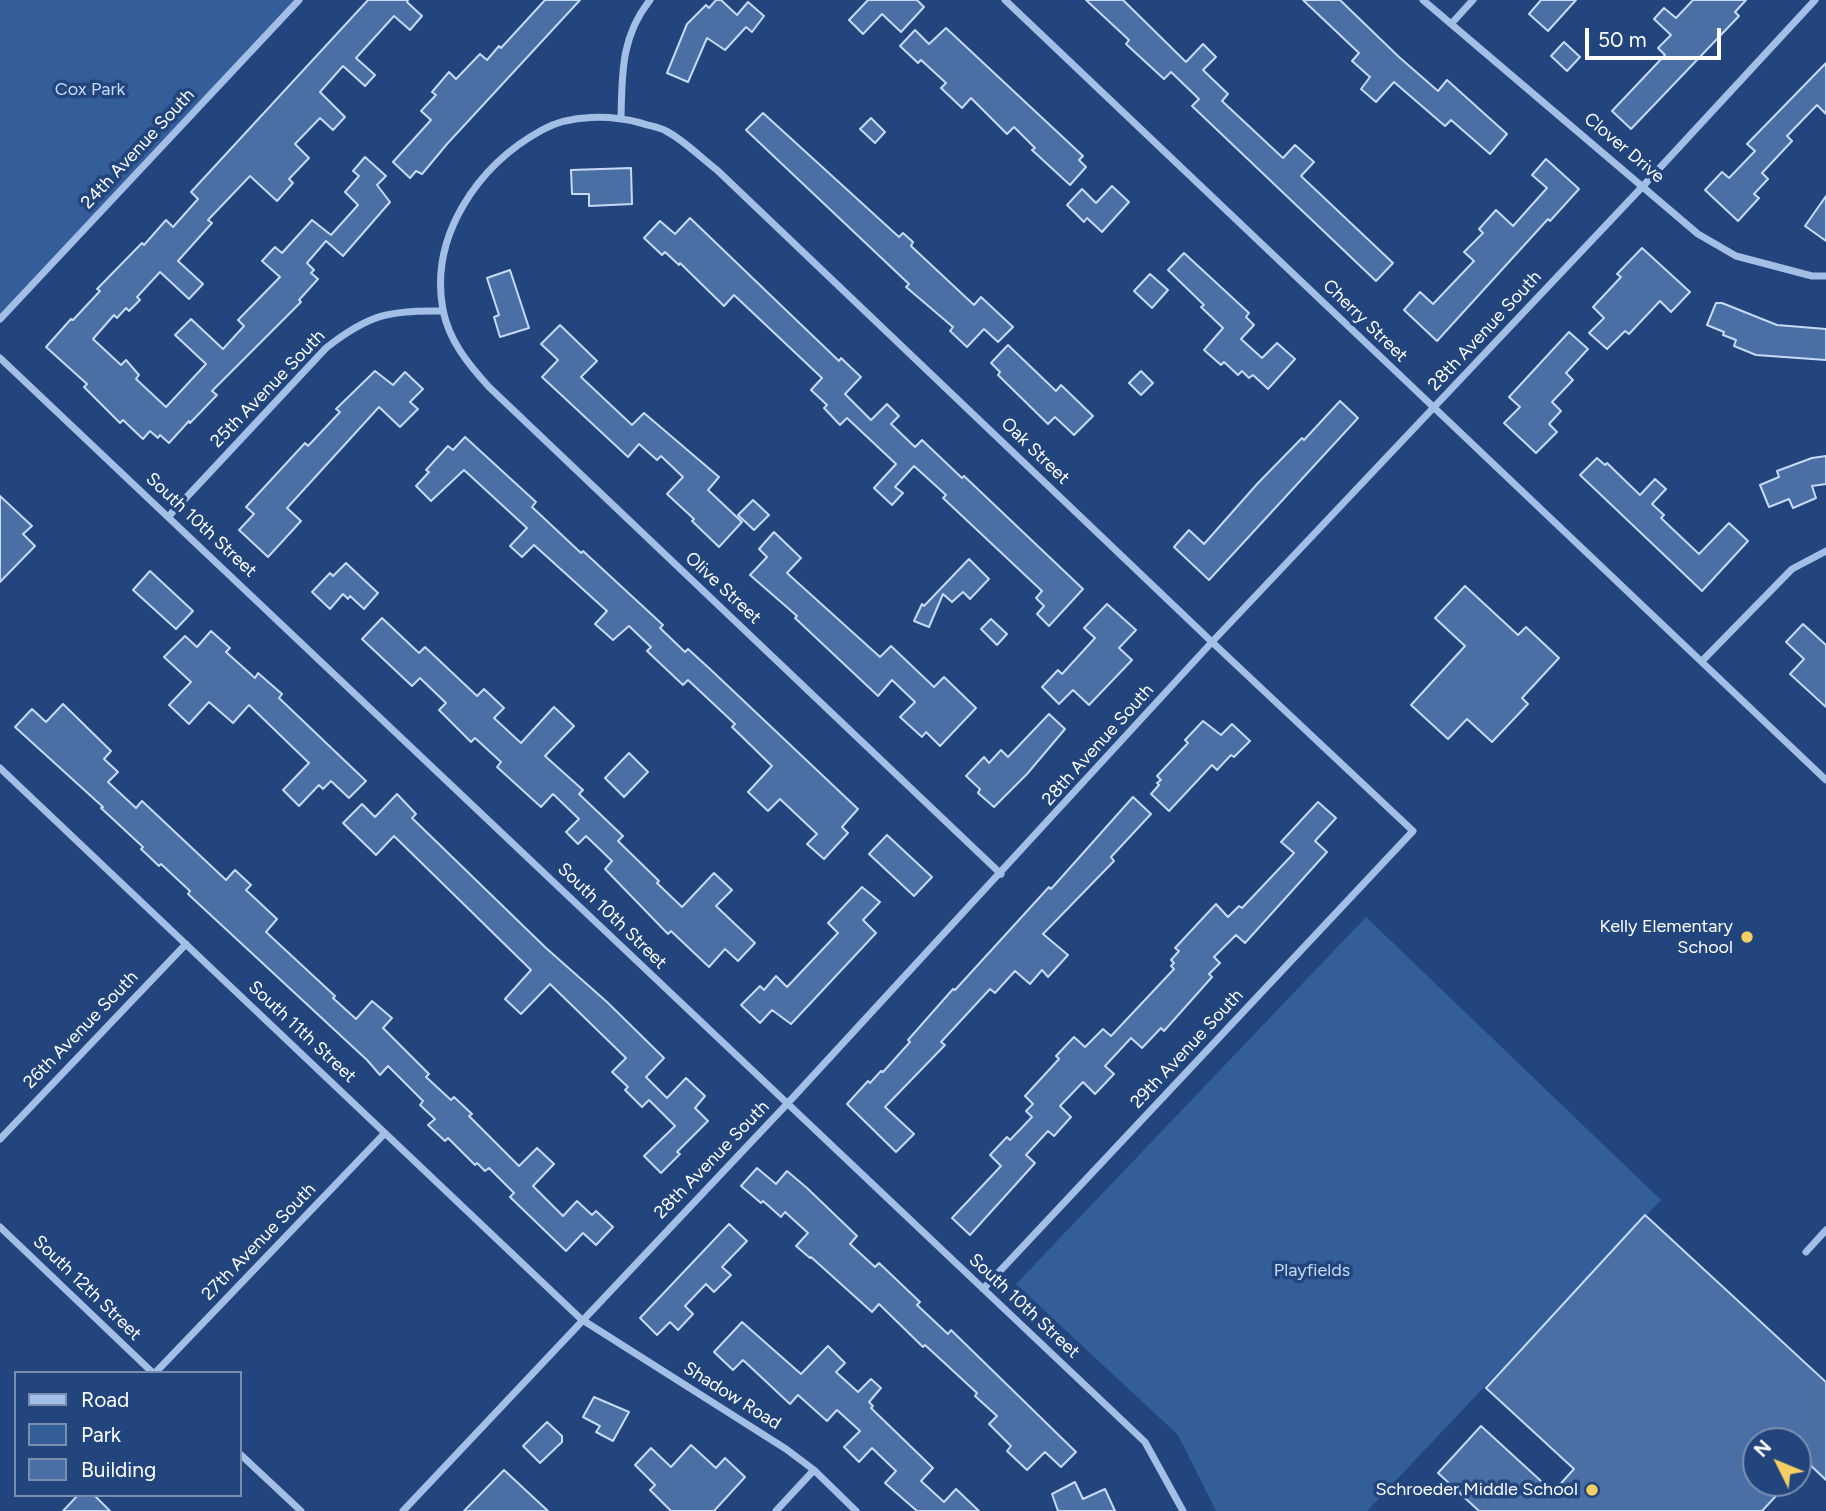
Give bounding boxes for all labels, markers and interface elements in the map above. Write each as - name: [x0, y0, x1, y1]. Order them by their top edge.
- scale bar: [1588, 14, 1724, 58]
- text: 50 m: [1598, 27, 1647, 52]
- park label: Cox Park: [55, 79, 125, 101]
- street label: 24th Avenue South: [77, 85, 199, 213]
- street label: Clover Drive: [1579, 108, 1669, 188]
- street label: 28th Avenue South: [1424, 267, 1546, 395]
- street label: Cherry Street: [1318, 275, 1412, 367]
- street label: 25th Avenue South: [206, 326, 330, 452]
- street label: Oak Street: [996, 413, 1074, 489]
- street label: South 10th Street: [141, 468, 261, 582]
- street label: Olive Street: [681, 547, 765, 629]
- street label: 28th Avenue South: [1038, 680, 1158, 810]
- street label: South 10th Street: [553, 858, 671, 974]
- place label: Kelly Elementary School: [1599, 916, 1733, 958]
- marker: Kelly Elementary School: [1739, 929, 1755, 945]
- street label: 26th Avenue South: [19, 967, 143, 1093]
- street label: South 11th Street: [244, 977, 360, 1087]
- street label: 29th Avenue South: [1126, 985, 1248, 1113]
- street label: 28th Avenue South: [650, 1096, 774, 1224]
- street label: 27th Avenue South: [197, 1179, 321, 1305]
- street label: South 12th Street: [28, 1231, 146, 1345]
- street label: South 10th Street: [964, 1249, 1084, 1363]
- park label: Playfields: [1274, 1260, 1350, 1282]
- street label: Shadow Road: [679, 1357, 785, 1435]
- legend: [14, 1371, 242, 1497]
- text: Road: [81, 1387, 129, 1412]
- text: Park: [81, 1422, 121, 1447]
- north arrow: [1742, 1427, 1812, 1497]
- text: N: [1749, 1435, 1776, 1462]
- text: Building: [81, 1457, 156, 1482]
- place label: Schroeder Middle School: [1376, 1479, 1578, 1501]
- marker: Schroeder Middle School: [1584, 1482, 1600, 1498]

